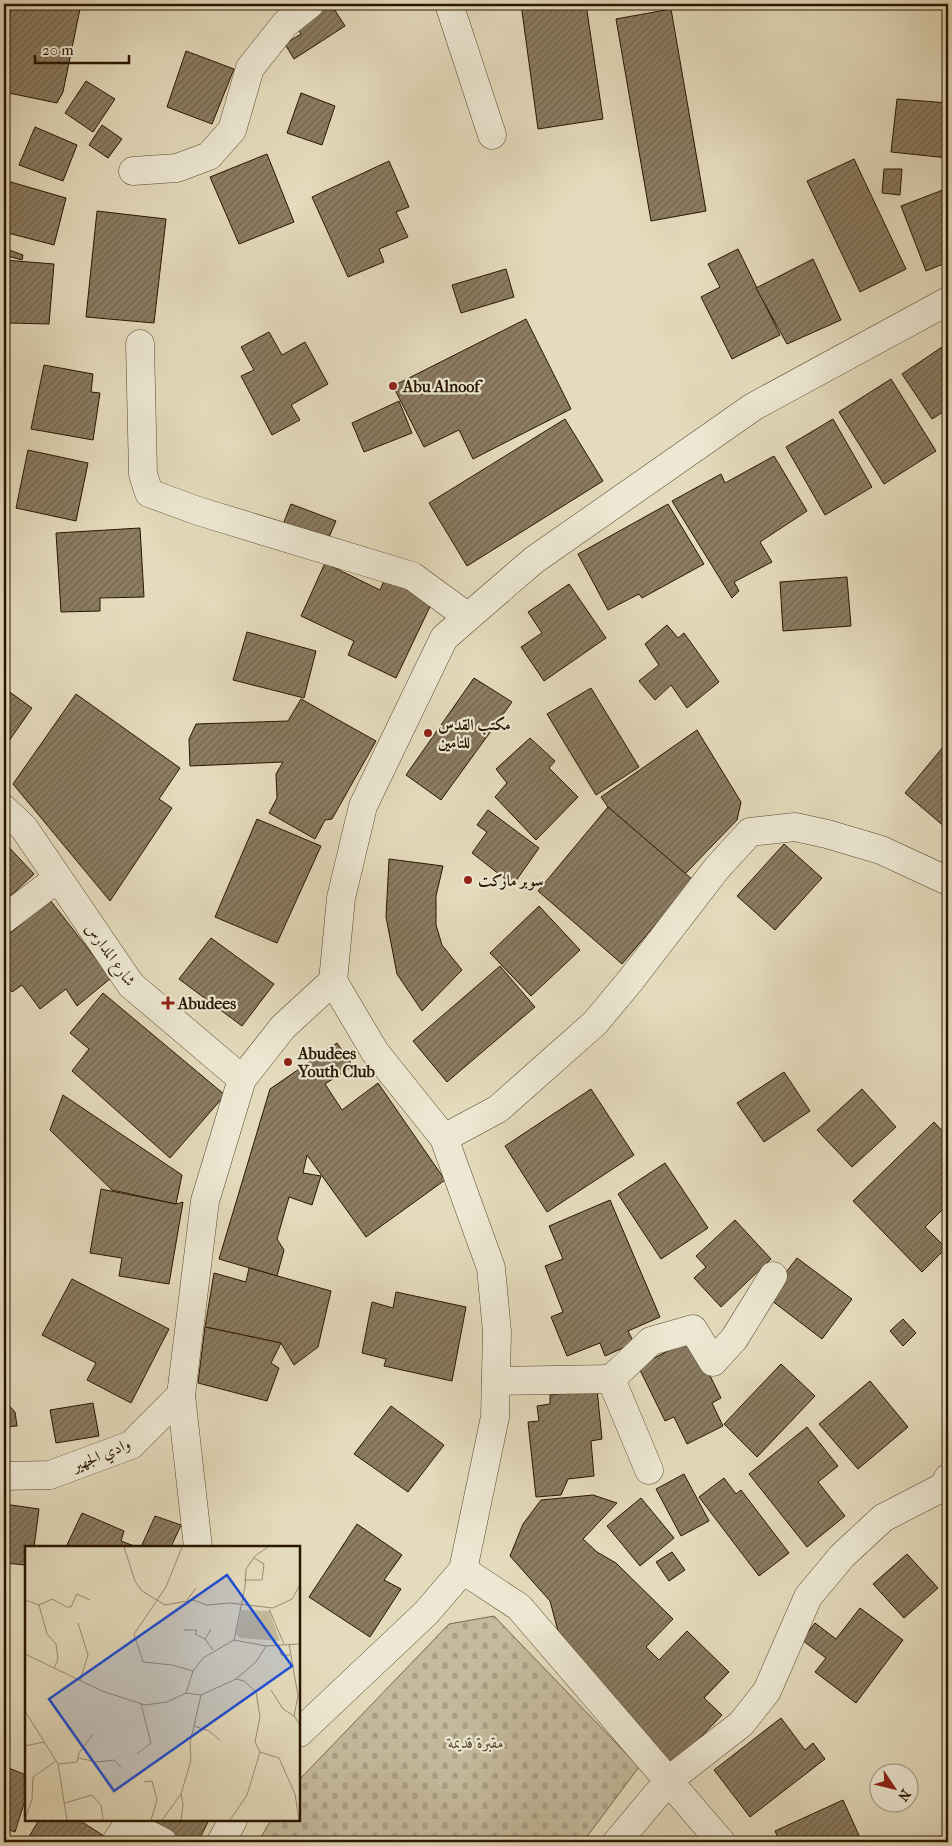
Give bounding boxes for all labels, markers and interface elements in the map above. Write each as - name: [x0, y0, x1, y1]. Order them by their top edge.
- scale bar: [35, 32, 129, 64]
- text: 20 m: [42, 41, 74, 59]
- place label: Abu Alnoof: [402, 377, 483, 396]
- marker: Abu Alnoof: [387, 380, 399, 392]
- place label: مكتب القدس للتامين: [438, 715, 511, 752]
- marker: مكتب القدس للتامين: [422, 727, 434, 739]
- place label: سوبر ماركت: [478, 871, 544, 891]
- marker: سوبر ماركت: [462, 874, 474, 886]
- street label: شارع المدارس: [78, 919, 140, 992]
- place label: Abudees: [177, 994, 236, 1013]
- marker: Abudees: [162, 997, 174, 1009]
- place label: Abudees Youth Club: [297, 1044, 376, 1081]
- marker: Abudees Youth Club: [282, 1056, 294, 1068]
- street label: وادي الجهير: [67, 1434, 134, 1479]
- inset map: [25, 1546, 300, 1821]
- park label: مقبرة قديمة: [446, 1733, 504, 1753]
- north arrow: [870, 1764, 920, 1814]
- text: N: [894, 1786, 914, 1805]

